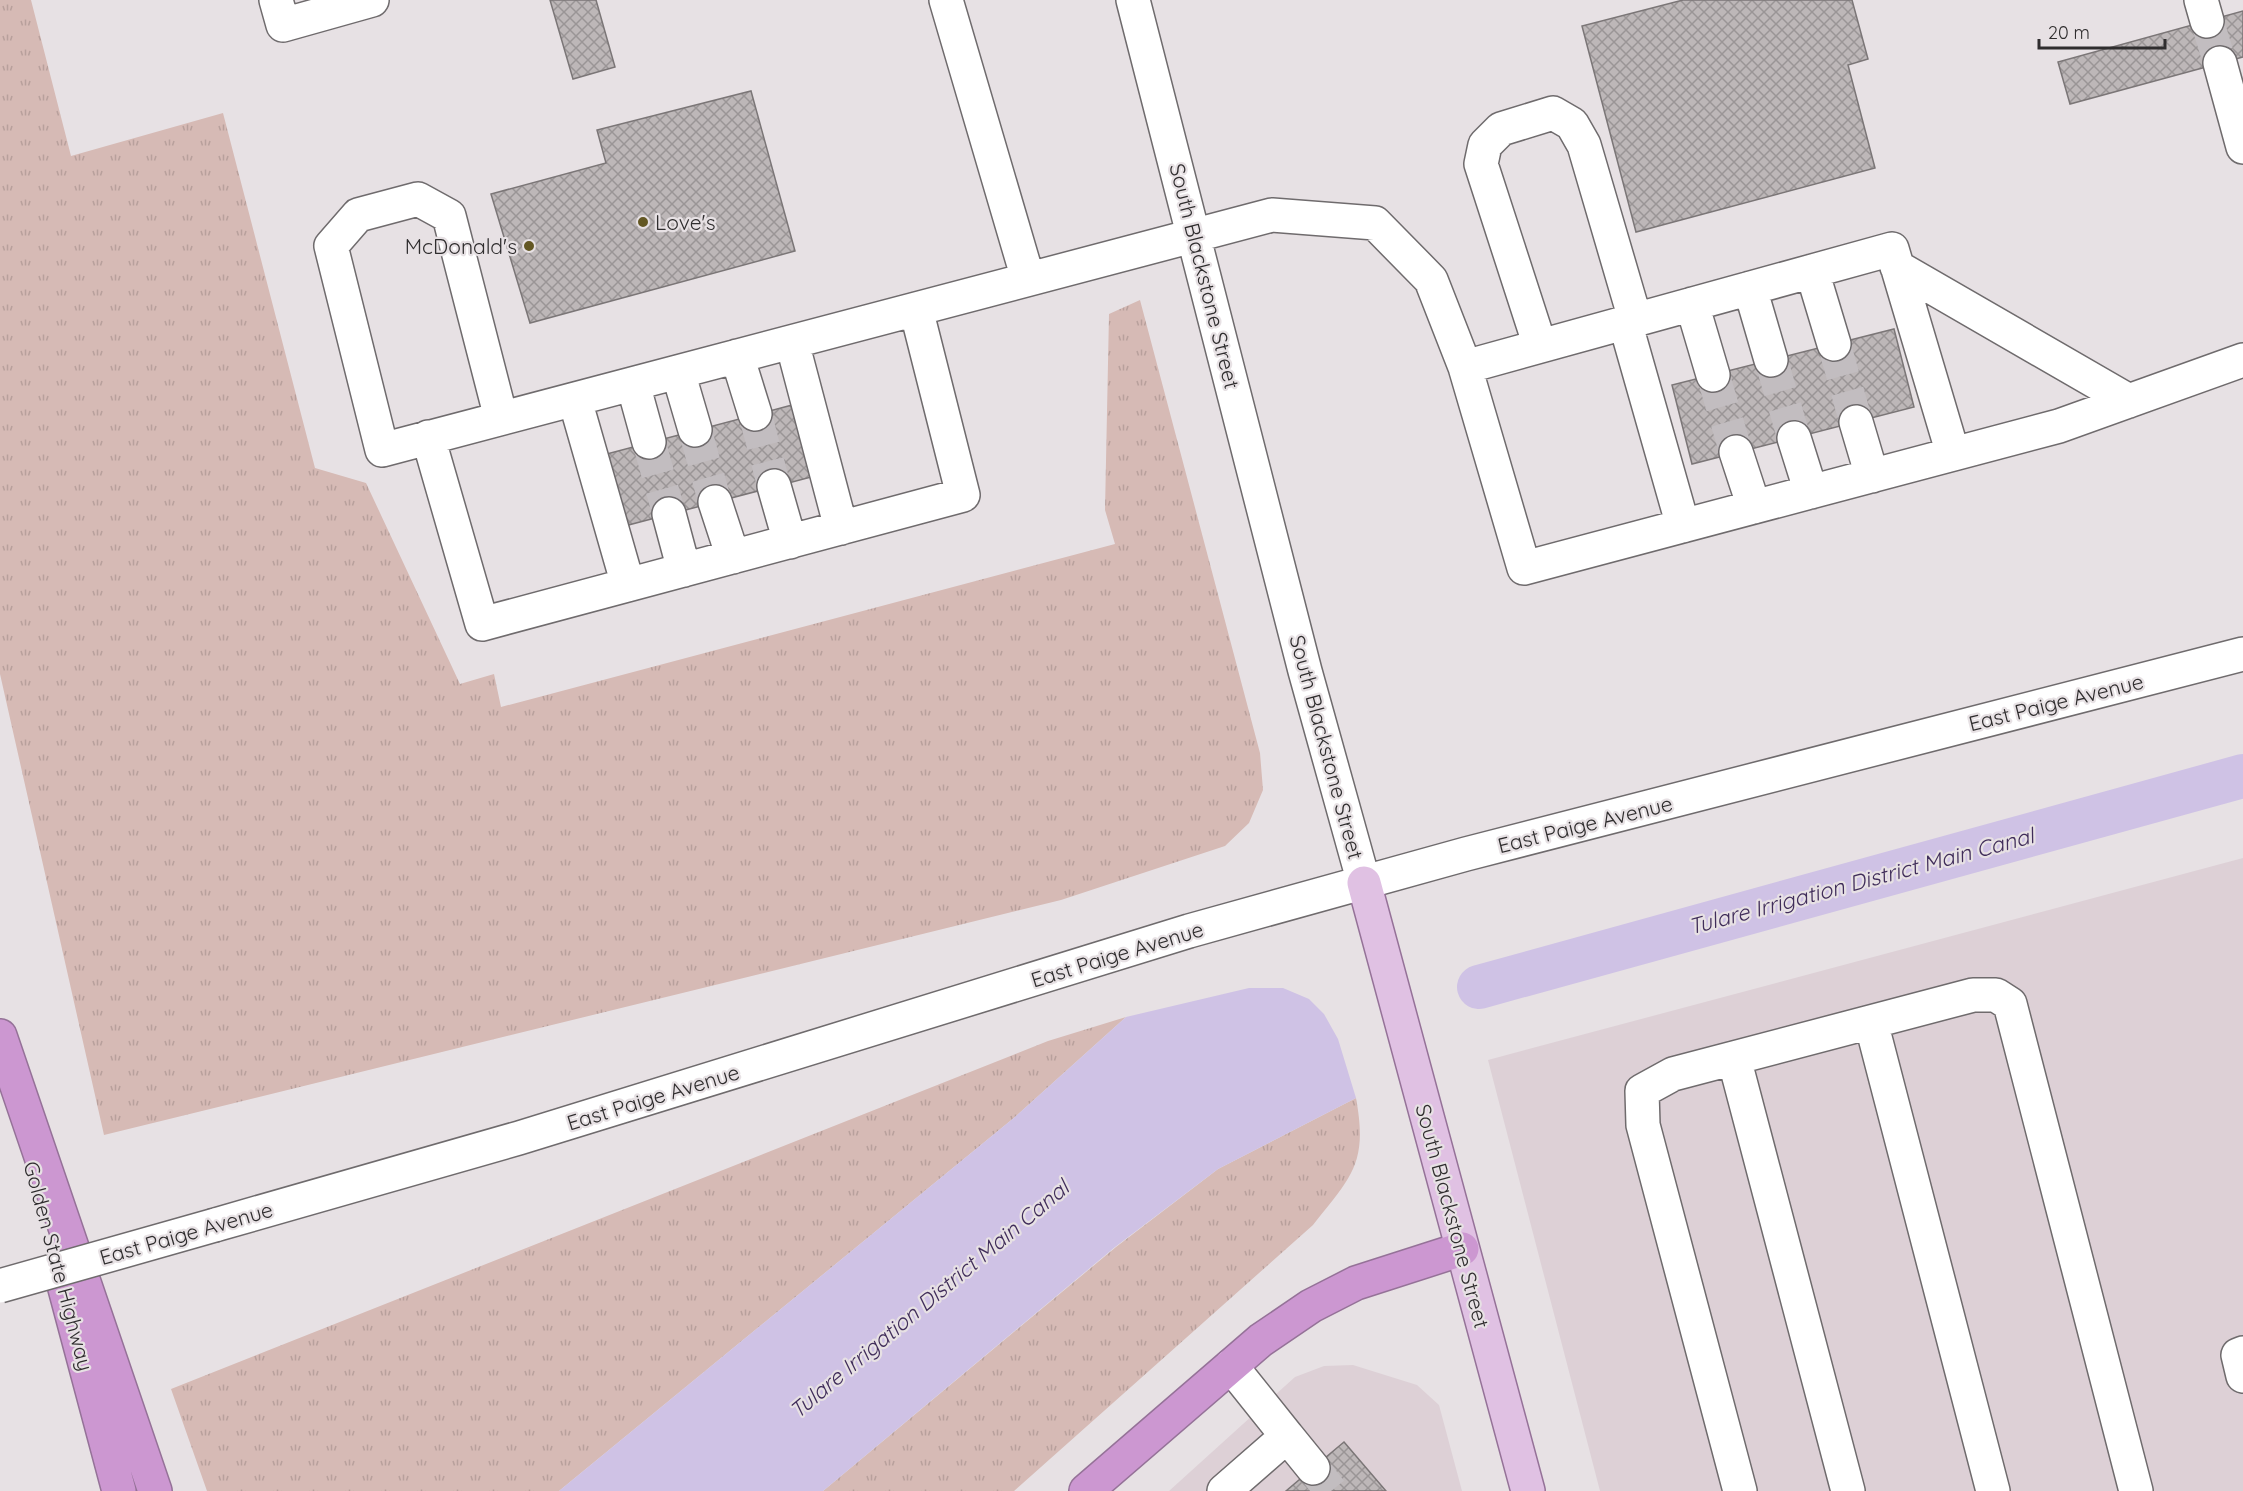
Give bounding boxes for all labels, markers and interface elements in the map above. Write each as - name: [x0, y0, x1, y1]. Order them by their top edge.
- scale bar: [2039, 12, 2165, 50]
- text: 20 m: [2048, 21, 2090, 44]
- street label: South Blackstone Street: [1164, 161, 1246, 391]
- place label: Love's: [655, 209, 716, 235]
- marker: Love's: [636, 215, 650, 229]
- place label: McDonald's: [405, 233, 517, 259]
- marker: McDonald's: [522, 239, 536, 253]
- street label: South Blackstone Street: [1285, 632, 1369, 862]
- street label: East Paige Avenue: [1966, 668, 2146, 736]
- street label: East Paige Avenue: [1495, 790, 1675, 858]
- water label: Tulare Irrigation District Main Canal: [1685, 821, 2040, 941]
- street label: East Paige Avenue: [1028, 915, 1206, 993]
- street label: East Paige Avenue: [564, 1058, 742, 1136]
- street label: South Blackstone Street: [1411, 1101, 1495, 1331]
- street label: Golden State Highway: [19, 1158, 99, 1374]
- water label: Tulare Irrigation District Main Canal: [784, 1172, 1077, 1424]
- street label: East Paige Avenue: [96, 1196, 276, 1270]

